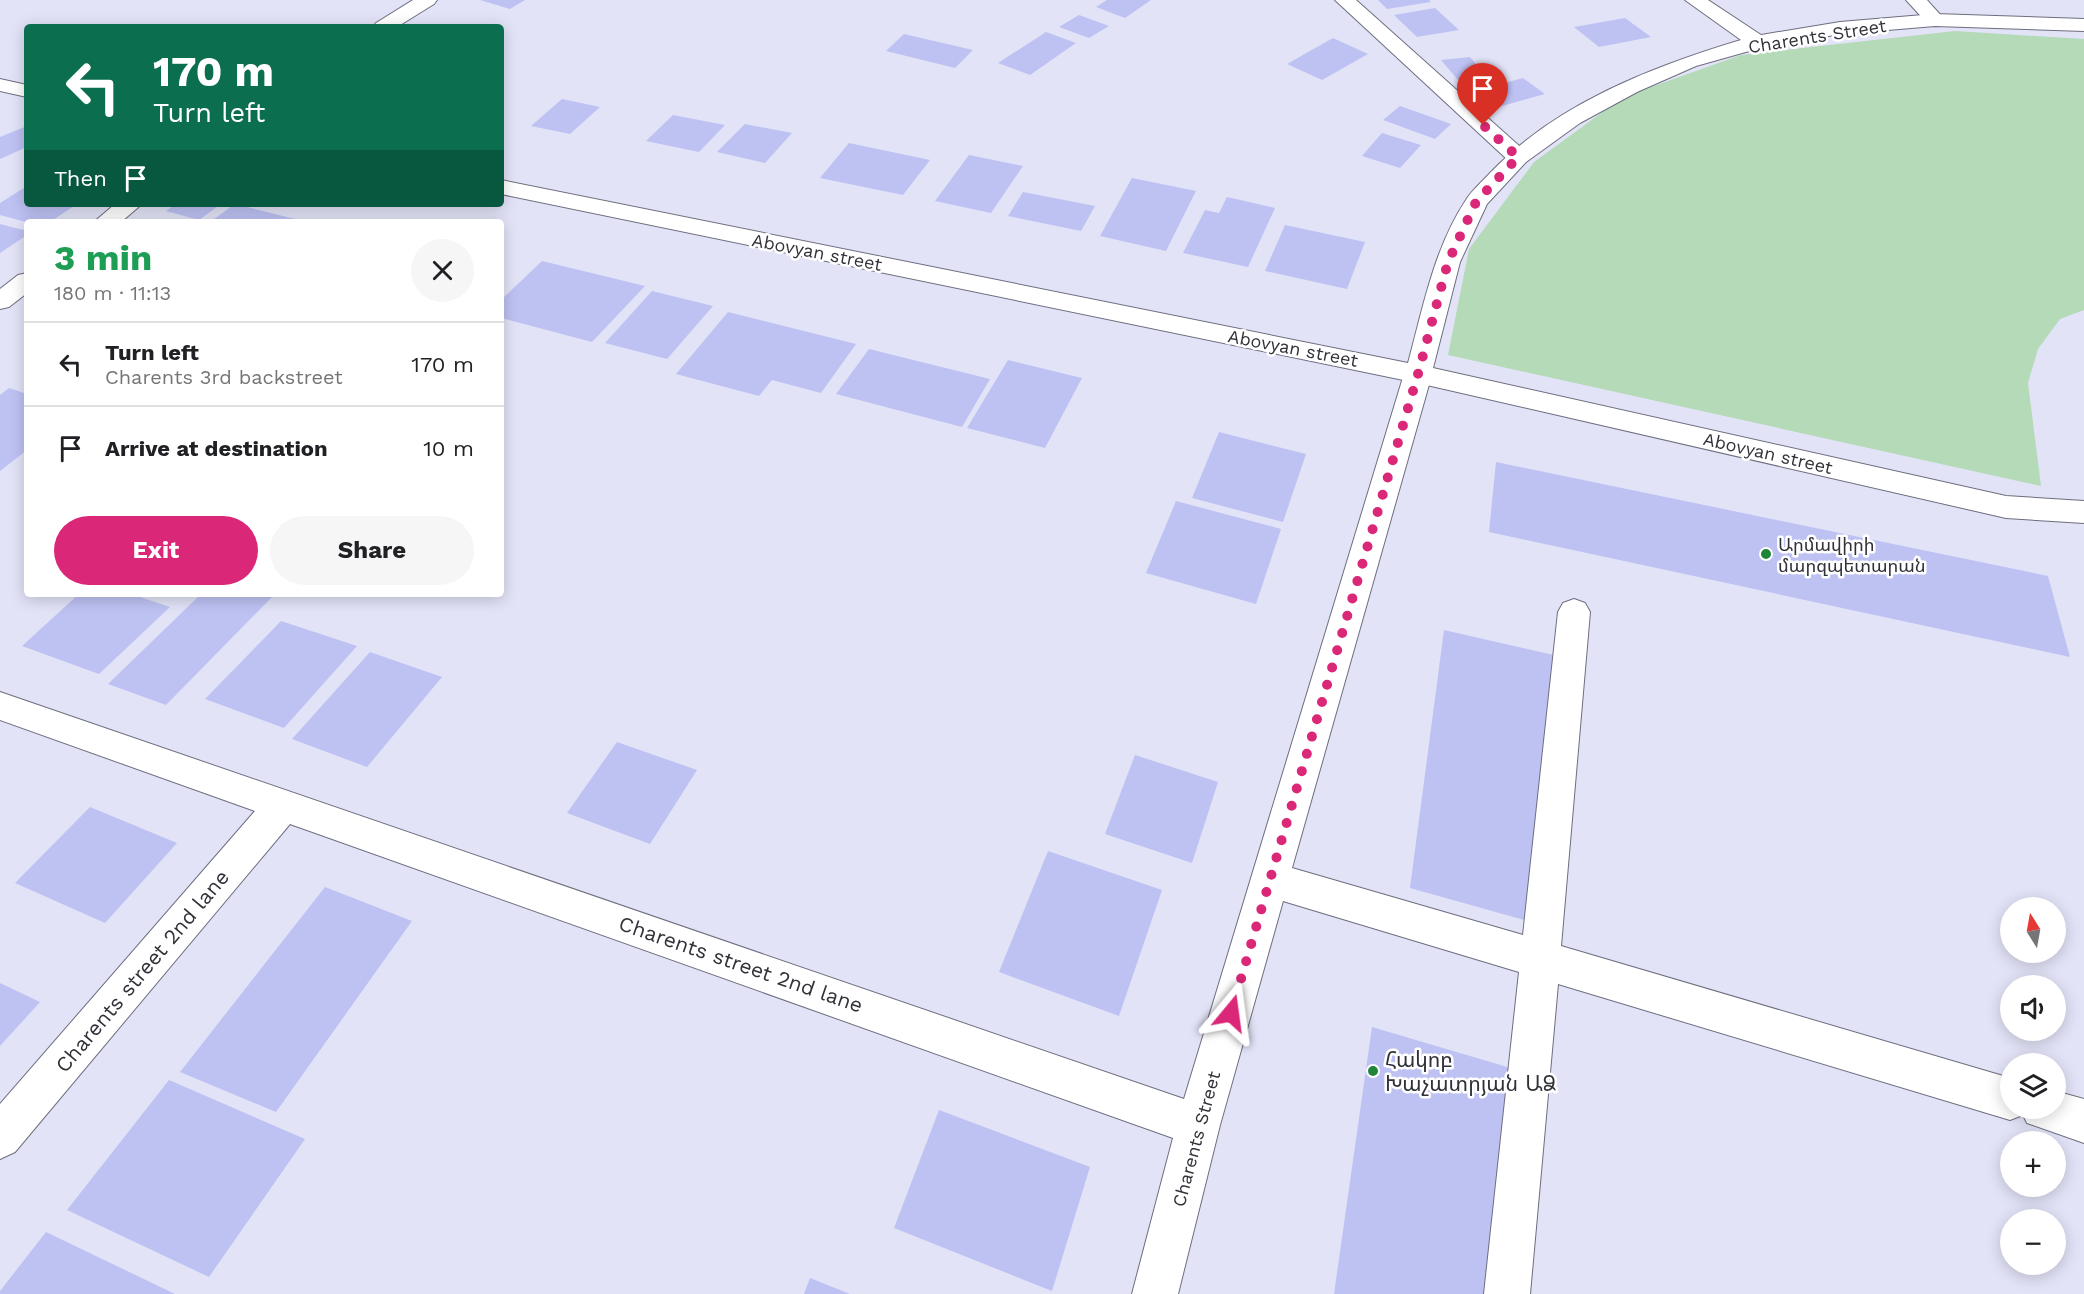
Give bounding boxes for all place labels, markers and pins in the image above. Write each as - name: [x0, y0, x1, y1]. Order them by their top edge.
- pin: [1457, 63, 1508, 125]
- place label: Արմավիրի մարզպետարան: [1778, 534, 1926, 576]
- marker: Արմավիրի մարզպետարան: [1759, 547, 1773, 561]
- place label: Հակոբ Խաչատրյան ԱՁ: [1385, 1047, 1556, 1096]
- marker: Հակոբ Խաչատրյան ԱՁ: [1366, 1064, 1380, 1078]

